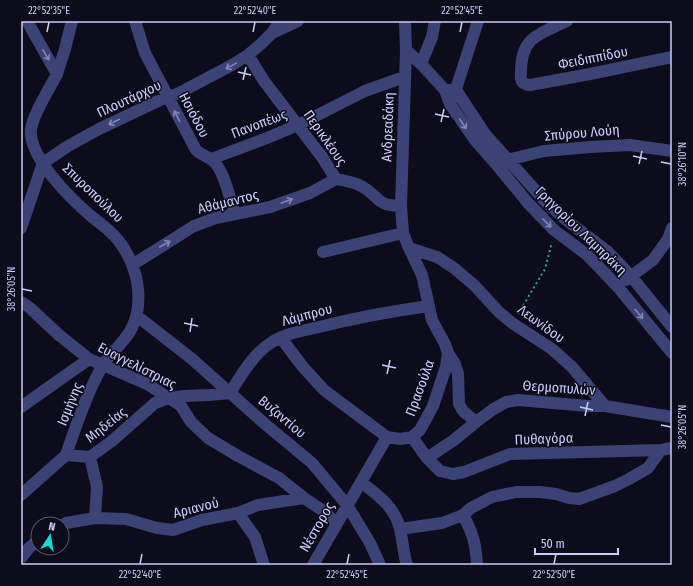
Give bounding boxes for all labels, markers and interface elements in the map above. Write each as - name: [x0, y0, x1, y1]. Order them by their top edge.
- text: 22°52'35"E: [28, 5, 70, 17]
- text: 22°52'40"E: [234, 5, 277, 17]
- text: 22°52'45"E: [441, 5, 483, 17]
- street label: Φειδιππίδου: [557, 43, 629, 73]
- one-way arrow: [43, 49, 51, 61]
- one-way arrow: [225, 62, 237, 70]
- street label: Πλουτάρχου: [94, 77, 164, 121]
- street label: Ησιόδου: [175, 90, 213, 140]
- street label: Ανδρεαδάκη: [378, 92, 398, 162]
- street label: Πανοπέως: [229, 106, 289, 142]
- street label: Περικλέους: [300, 107, 350, 169]
- one-way arrow: [173, 110, 180, 122]
- one-way arrow: [459, 118, 467, 129]
- one-way arrow: [108, 119, 120, 126]
- street label: Σπύρου Λούη: [544, 121, 620, 145]
- text: 38°26'10"N: [677, 142, 689, 186]
- street label: Σπυροπούλου: [59, 160, 127, 226]
- street label: Γρηγορίου Λαμπράκη: [532, 183, 630, 279]
- street label: Αθάμαντος: [196, 186, 260, 218]
- one-way arrow: [280, 197, 293, 204]
- one-way arrow: [542, 218, 552, 228]
- one-way arrow: [159, 239, 171, 247]
- text: 38°26'05"N: [6, 267, 18, 311]
- street label: Λάμπρου: [280, 300, 334, 330]
- street label: Λεωνίδου: [514, 301, 568, 347]
- one-way arrow: [635, 309, 644, 319]
- street label: Ευαγγελίστριας: [95, 339, 179, 393]
- street label: Πρασούλα: [402, 357, 438, 419]
- street label: Θερμοπυλών: [522, 377, 596, 399]
- street label: Ισμήνης: [54, 380, 86, 428]
- street label: Βυζαντίου: [255, 392, 309, 442]
- street label: Μηδείας: [82, 404, 130, 446]
- text: 38°26'05"N: [677, 405, 689, 449]
- street label: Πυθαγόρα: [514, 429, 574, 449]
- street label: Αριανού: [171, 494, 221, 522]
- street label: Νέστορος: [296, 499, 338, 555]
- north arrow: [30, 516, 70, 556]
- text: N: [47, 520, 57, 534]
- scale bar: [535, 530, 618, 556]
- text: 50 m: [541, 537, 565, 551]
- text: 22°52'40"E: [119, 569, 162, 581]
- text: 22°52'45"E: [326, 569, 368, 581]
- text: 22°52'50"E: [533, 569, 576, 581]

